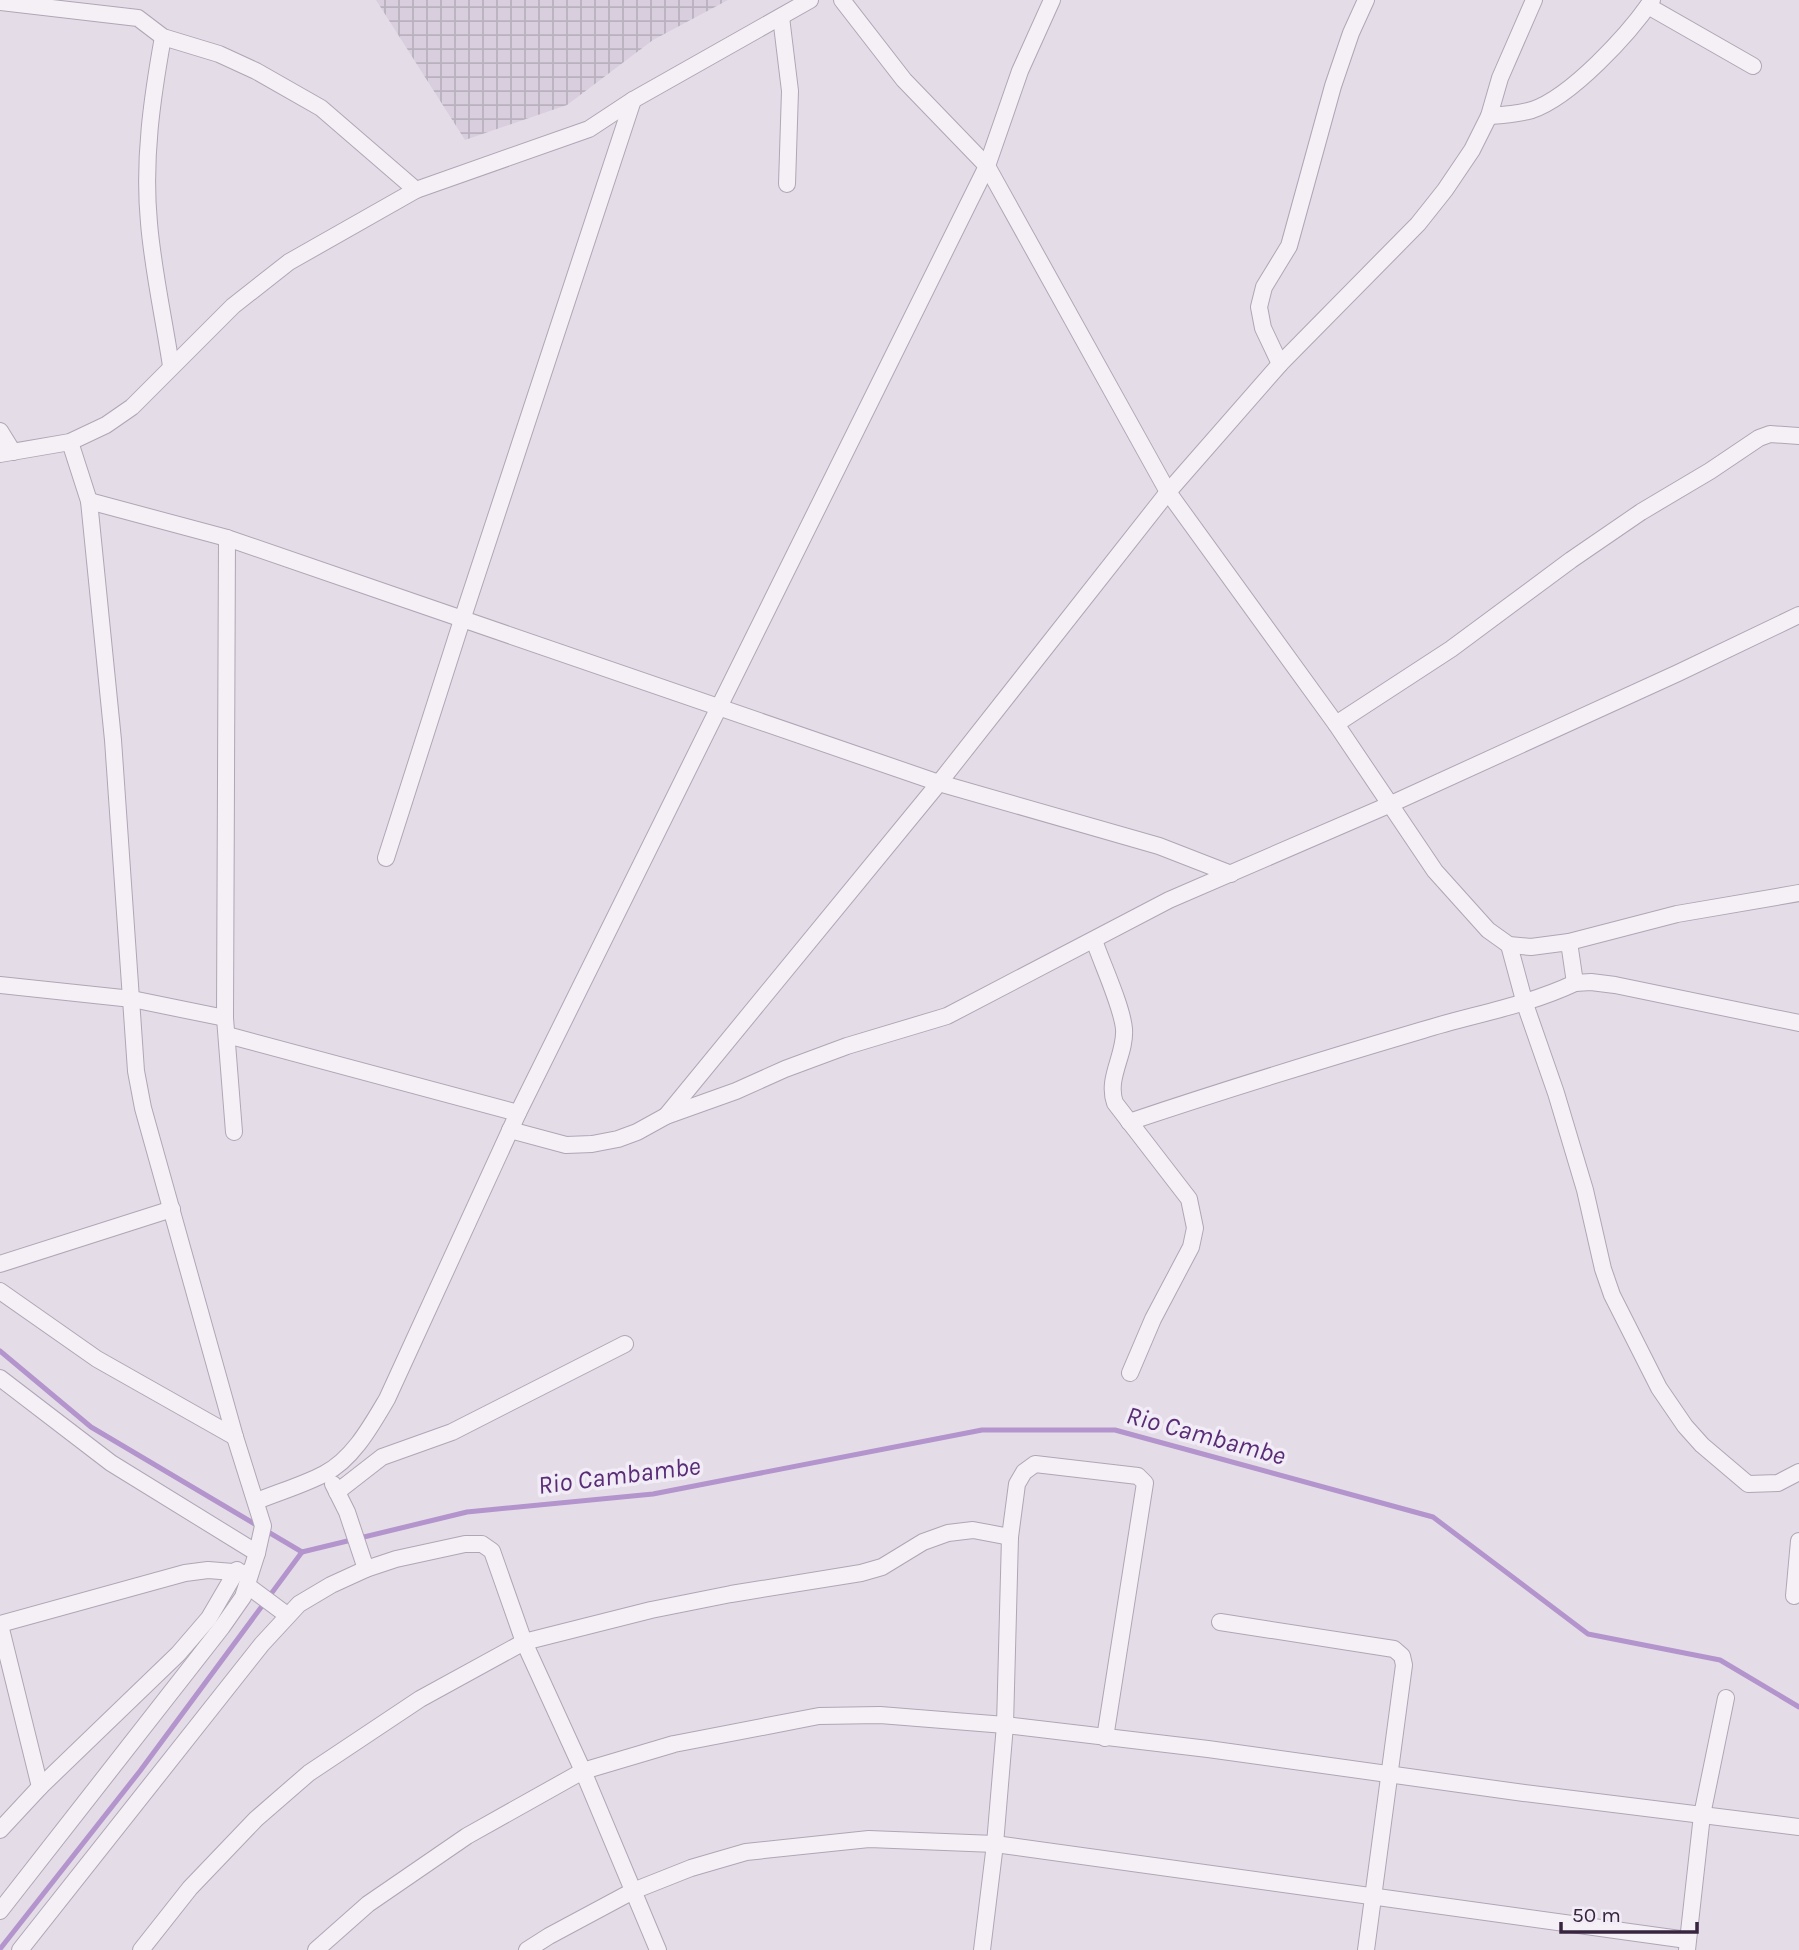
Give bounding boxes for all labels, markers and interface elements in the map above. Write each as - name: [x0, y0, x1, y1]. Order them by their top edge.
- water label: Rio Cambambe: [1123, 1399, 1289, 1472]
- water label: Rio Cambambe: [536, 1450, 702, 1501]
- scale bar: [1561, 1890, 1698, 1934]
- text: 50 m: [1572, 1903, 1621, 1927]

